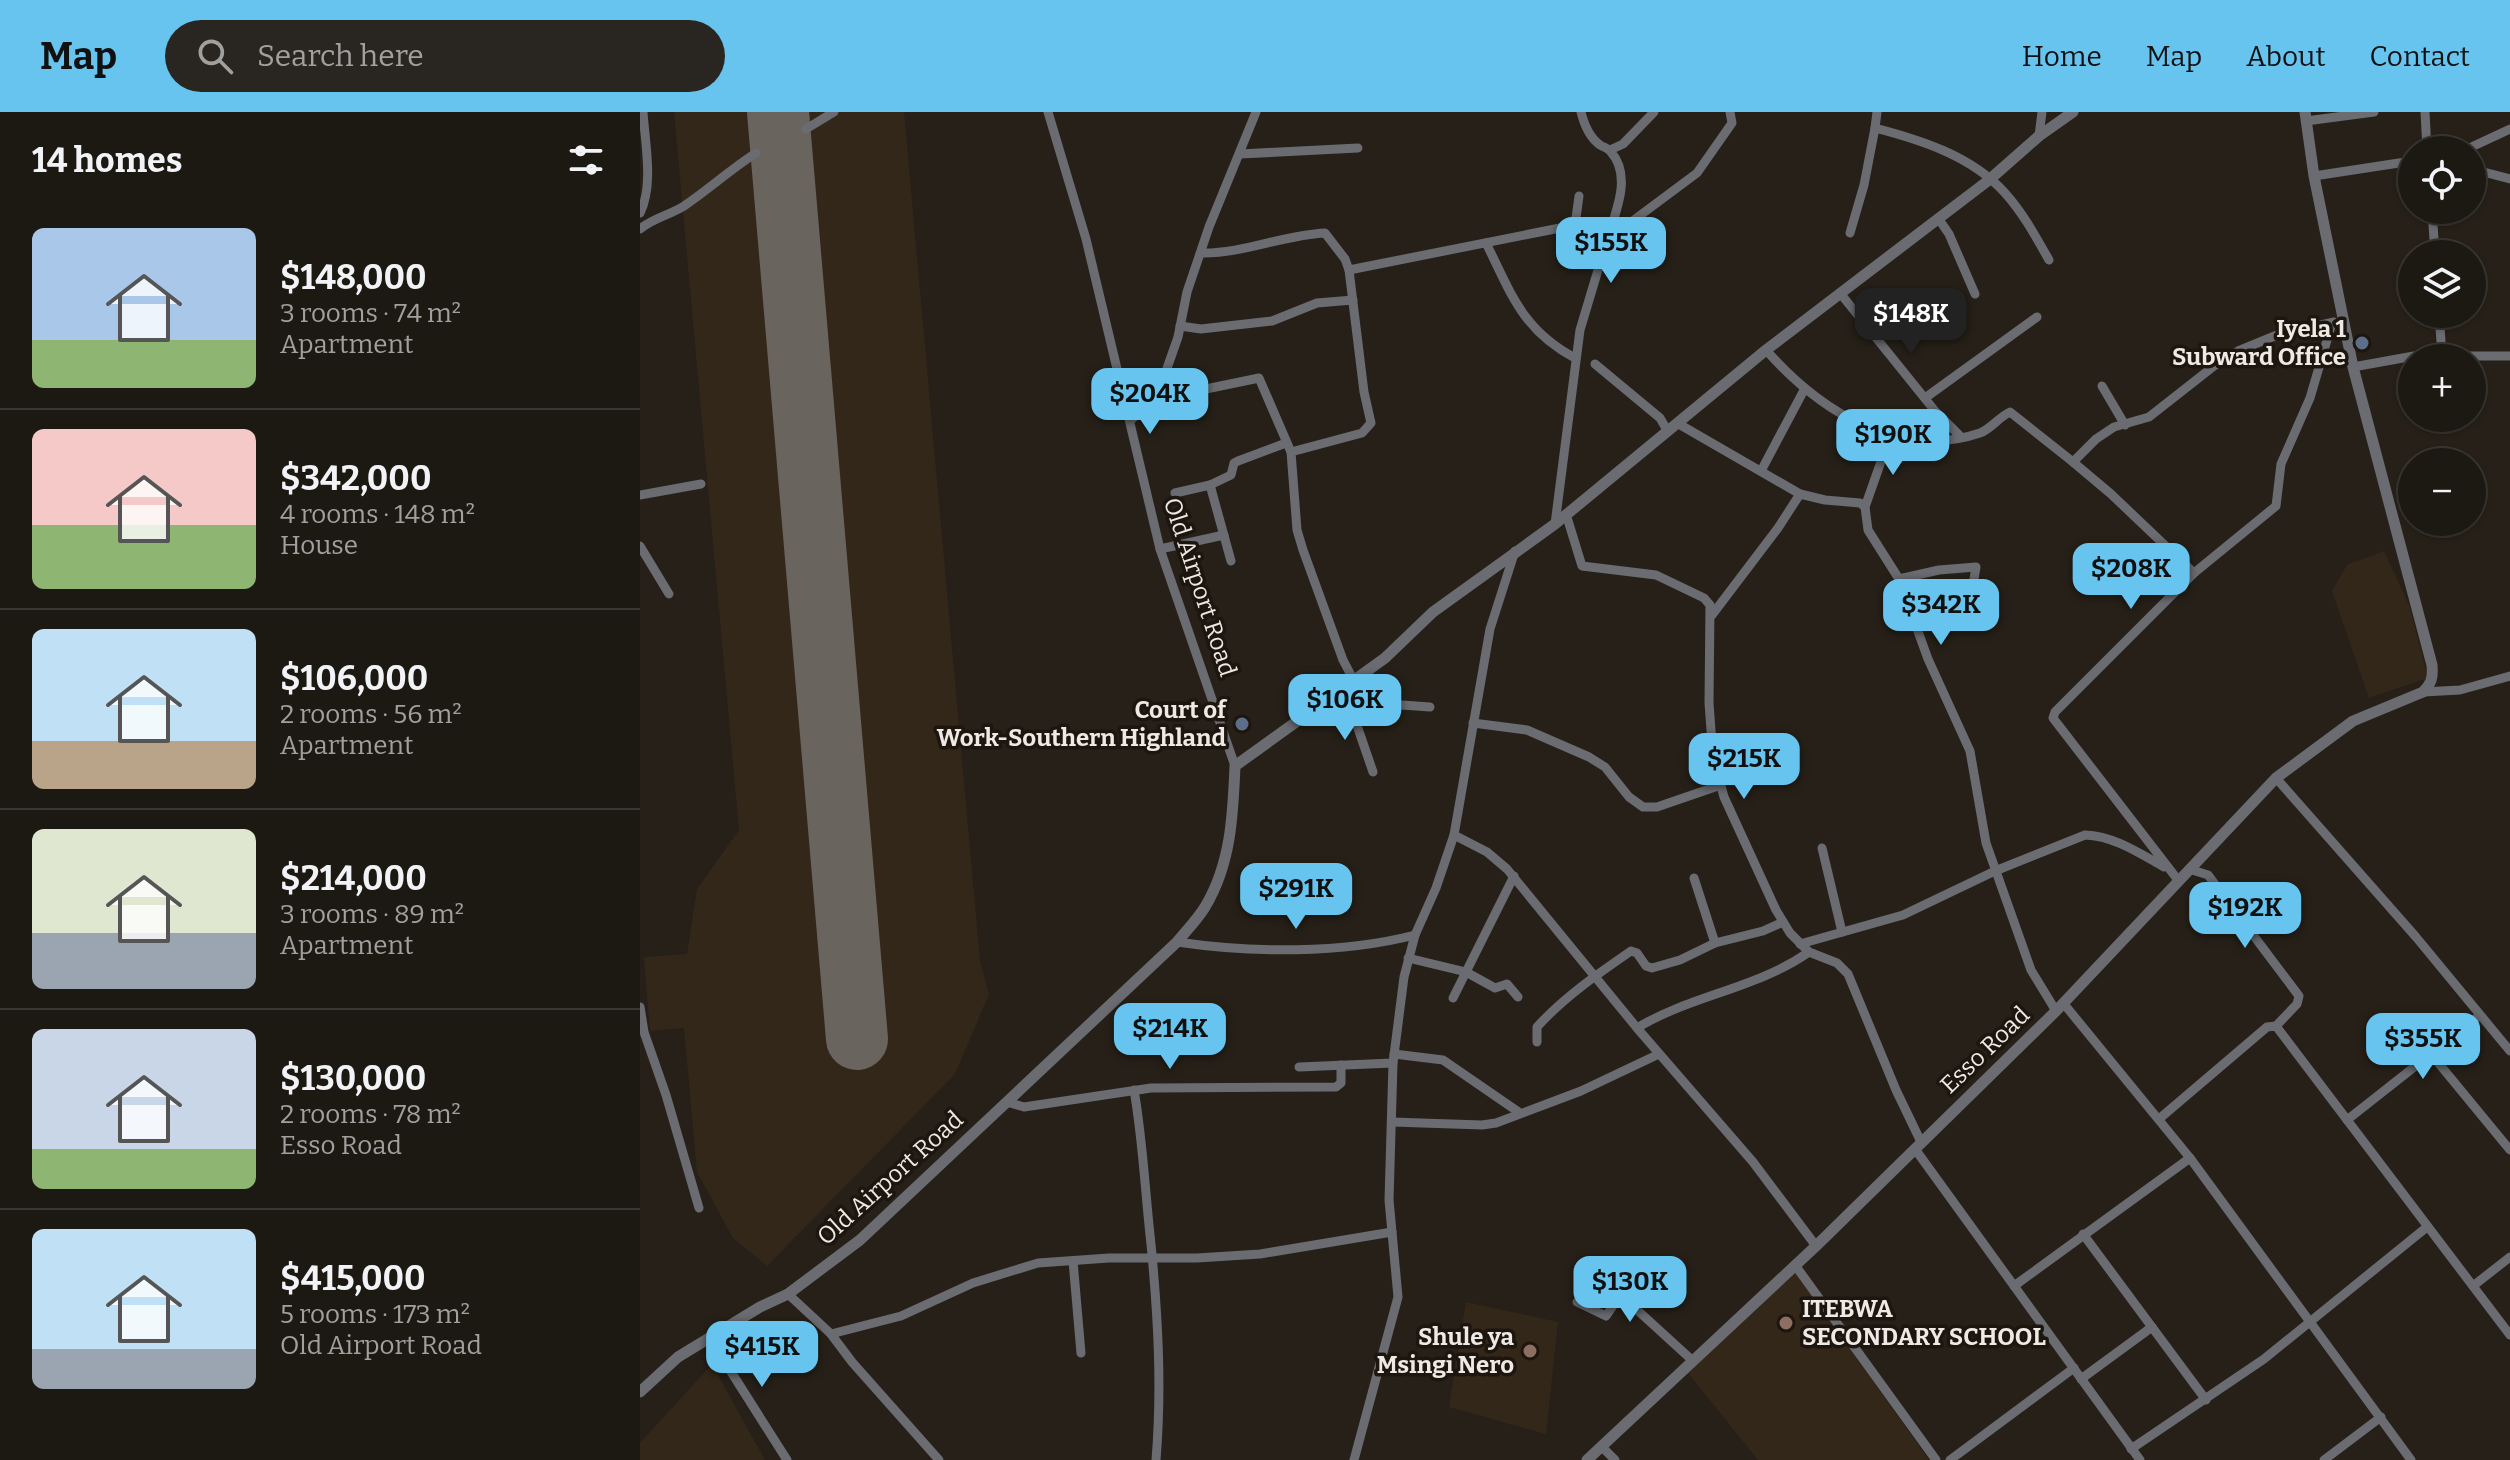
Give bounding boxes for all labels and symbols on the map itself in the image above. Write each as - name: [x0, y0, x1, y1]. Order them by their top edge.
- pin: $155K: [1555, 217, 1667, 285]
- pin: $148K: [1855, 288, 1967, 356]
- place label: Iyela 1 Subward Office: [2172, 315, 2347, 371]
- marker: Iyela 1 Subward Office: [2353, 334, 2371, 352]
- pin: $204K: [1094, 368, 1206, 436]
- pin: $190K: [1837, 409, 1949, 477]
- street label: Old Airport Road: [1158, 494, 1242, 680]
- pin: $208K: [2075, 543, 2187, 611]
- pin: $342K: [1885, 579, 1997, 647]
- pin: $106K: [1289, 674, 1401, 742]
- place label: Court of Work-Southern Highland: [937, 696, 1228, 752]
- marker: Court of Work-Southern Highland: [1233, 715, 1251, 733]
- pin: $215K: [1688, 733, 1800, 801]
- pin: $291K: [1240, 863, 1352, 931]
- pin: $192K: [2189, 882, 2301, 950]
- street label: Esso Road: [1935, 1001, 2035, 1099]
- pin: $214K: [1114, 1003, 1226, 1071]
- pin: $355K: [2367, 1013, 2479, 1081]
- street label: Old Airport Road: [811, 1105, 969, 1251]
- pin: $130K: [1574, 1256, 1686, 1324]
- place label: ITEBWA SECONDARY SCHOOL: [1802, 1295, 2046, 1351]
- marker: ITEBWA SECONDARY SCHOOL: [1777, 1314, 1795, 1332]
- pin: $415K: [706, 1321, 818, 1389]
- place label: Shule ya Msingi Nero: [1377, 1323, 1515, 1379]
- marker: Shule ya Msingi Nero: [1521, 1342, 1539, 1360]

